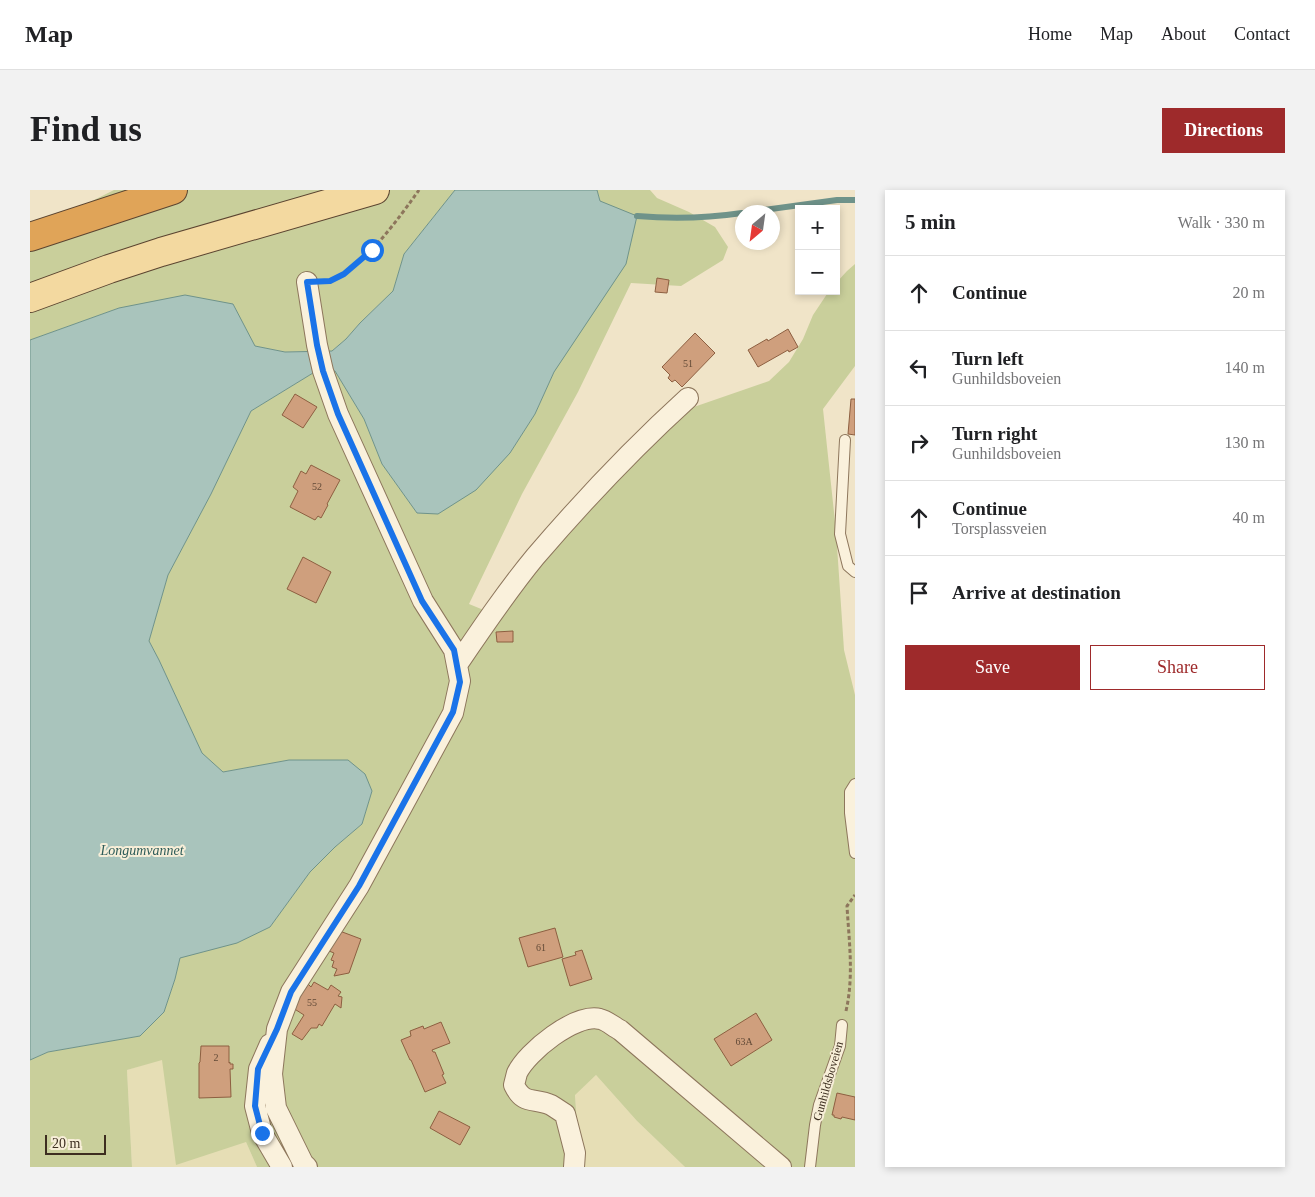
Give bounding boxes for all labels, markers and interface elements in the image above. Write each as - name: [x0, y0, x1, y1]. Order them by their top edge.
- text: Map: [25, 21, 73, 47]
- text: Home: [1028, 24, 1072, 44]
- text: Map: [1100, 24, 1133, 44]
- text: About: [1161, 24, 1206, 44]
- text: Contact: [1234, 24, 1290, 44]
- button: Directions: [1162, 108, 1285, 153]
- text: Find us: [30, 110, 142, 149]
- north arrow: [735, 205, 780, 250]
- map controls: [795, 205, 840, 295]
- button: +: [795, 205, 840, 250]
- text: 5 min: [905, 210, 956, 234]
- text: Walk · 330 m: [1178, 214, 1265, 231]
- route start: [361, 239, 384, 262]
- button: −: [795, 250, 840, 295]
- icon: ahead: [905, 279, 933, 307]
- text: Continue: [952, 282, 1027, 303]
- text: 20 m: [1233, 284, 1265, 301]
- text: Turn left: [952, 348, 1024, 369]
- icon: left: [905, 354, 933, 382]
- house number: 51: [683, 358, 693, 369]
- text: 140 m: [1225, 359, 1265, 376]
- text: Gunhildsboveien: [952, 370, 1061, 387]
- text: Turn right: [952, 423, 1037, 444]
- icon: right: [905, 429, 933, 457]
- text: 130 m: [1225, 434, 1265, 451]
- text: Gunhildsboveien: [952, 445, 1061, 462]
- house number: 52: [312, 481, 322, 492]
- text: Continue: [952, 498, 1027, 519]
- icon: ahead: [905, 504, 933, 532]
- text: 40 m: [1233, 509, 1265, 526]
- text: Torsplassveien: [952, 520, 1047, 537]
- icon: arrive: [905, 579, 933, 607]
- text: Arrive at destination: [952, 582, 1121, 603]
- button: Save: [905, 645, 1080, 690]
- button: Share: [1090, 645, 1265, 690]
- water label: Longumvannet: [99, 843, 185, 858]
- house number: 61: [536, 942, 546, 953]
- house number: 55: [307, 997, 317, 1008]
- house number: 63A: [735, 1036, 753, 1047]
- street label: Gunhildsboveien: [810, 1040, 846, 1122]
- house number: 2: [214, 1052, 219, 1063]
- route end: [251, 1122, 274, 1145]
- scale bar: [45, 1132, 106, 1155]
- text: 20 m: [52, 1136, 80, 1151]

